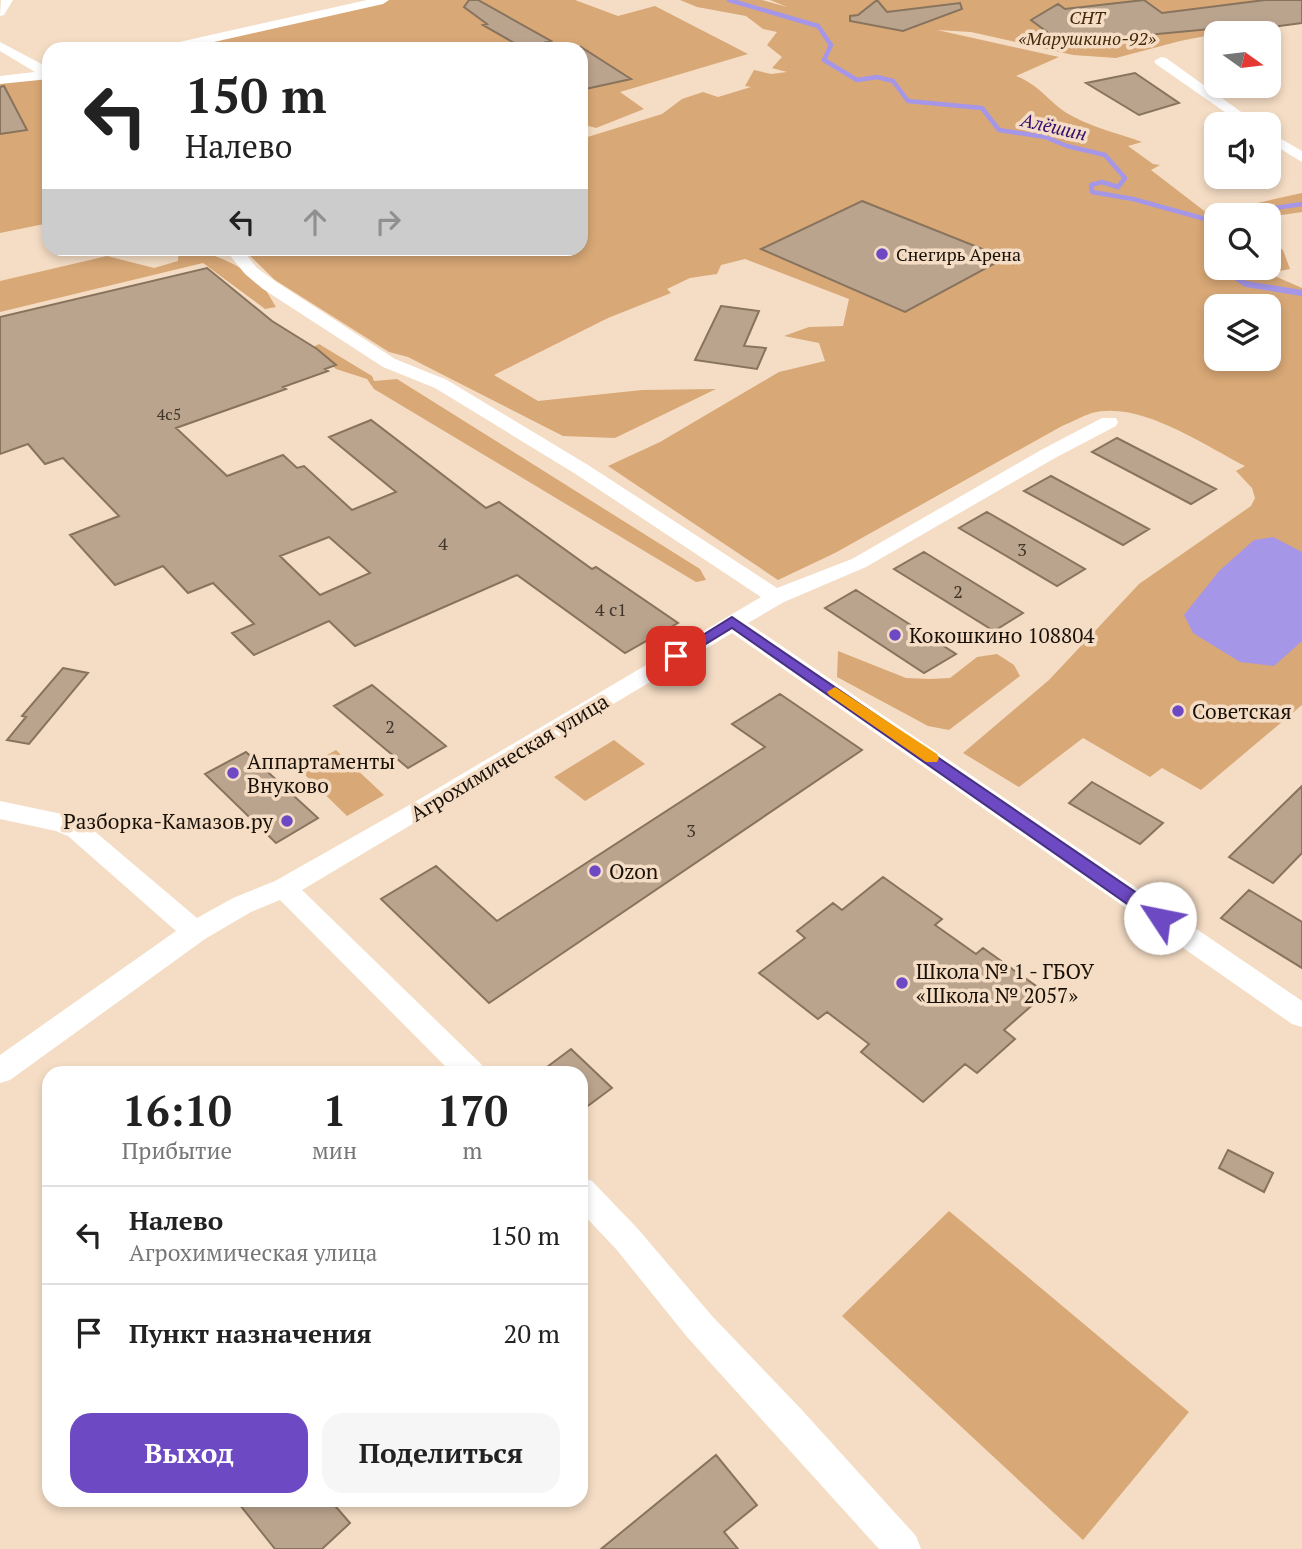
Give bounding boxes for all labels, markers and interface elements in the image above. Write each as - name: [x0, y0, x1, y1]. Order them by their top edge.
- park label: СНТ «Марушкино-92»: [1018, 5, 1157, 50]
- north arrow: [1204, 21, 1281, 98]
- map controls: [1204, 21, 1281, 371]
- text: 150 m: [185, 62, 327, 127]
- icon: left: [70, 70, 161, 161]
- water label: Алёшин: [1018, 106, 1089, 146]
- button: sound: [1204, 112, 1281, 189]
- text: Налево: [185, 125, 293, 167]
- icon: left: [223, 203, 261, 241]
- icon: ahead: [296, 203, 334, 241]
- icon: right: [369, 203, 407, 241]
- button: search: [1204, 203, 1281, 280]
- place label: Снегирь Арена: [896, 242, 1021, 266]
- marker: Снегирь Арена: [874, 246, 890, 262]
- button: layers: [1204, 294, 1281, 371]
- house number: 4с5: [157, 403, 181, 425]
- house number: 4: [438, 531, 448, 555]
- house number: 3: [1017, 537, 1027, 561]
- house number: 2: [953, 579, 963, 603]
- house number: 4 с1: [595, 597, 627, 621]
- place label: Кокошкино 108804: [909, 621, 1095, 649]
- pin: [646, 626, 706, 686]
- marker: Кокошкино 108804: [887, 627, 903, 643]
- icon: arrive: [657, 637, 695, 675]
- street label: Агрохимическая улица: [405, 686, 614, 827]
- place label: Советская: [1192, 697, 1292, 725]
- marker: Советская: [1170, 703, 1186, 719]
- house number: 2: [385, 714, 395, 738]
- place label: Аппартаменты Внуково: [247, 747, 395, 799]
- marker: Аппартаменты Внуково: [225, 765, 241, 781]
- place label: Разборка-Камазов.ру: [63, 807, 273, 835]
- marker: Разборка-Камазов.ру: [279, 813, 295, 829]
- house number: 3: [686, 818, 696, 842]
- place label: Ozon: [609, 857, 659, 885]
- marker: Ozon: [587, 863, 603, 879]
- position arrow: [1123, 881, 1197, 955]
- place label: Школа № 1 - ГБОУ «Школа № 2057»: [916, 957, 1094, 1009]
- marker: Школа № 1 - ГБОУ «Школа № 2057»: [894, 975, 910, 991]
- text: 16:10: [122, 1082, 232, 1138]
- text: 1: [323, 1082, 346, 1138]
- text: 170: [437, 1082, 508, 1138]
- text: Прибытие: [122, 1135, 232, 1166]
- text: мин: [312, 1135, 357, 1166]
- text: m: [463, 1135, 482, 1166]
- text: Налево: [129, 1203, 223, 1237]
- icon: left: [70, 1216, 108, 1254]
- text: 150 m: [490, 1218, 560, 1252]
- text: Агрохимическая улица: [129, 1237, 377, 1268]
- icon: arrive: [70, 1314, 108, 1352]
- text: Пункт назначения: [129, 1316, 372, 1350]
- text: 20 m: [504, 1316, 560, 1350]
- button: Выход: [70, 1413, 308, 1493]
- button: Поделиться: [322, 1413, 560, 1493]

